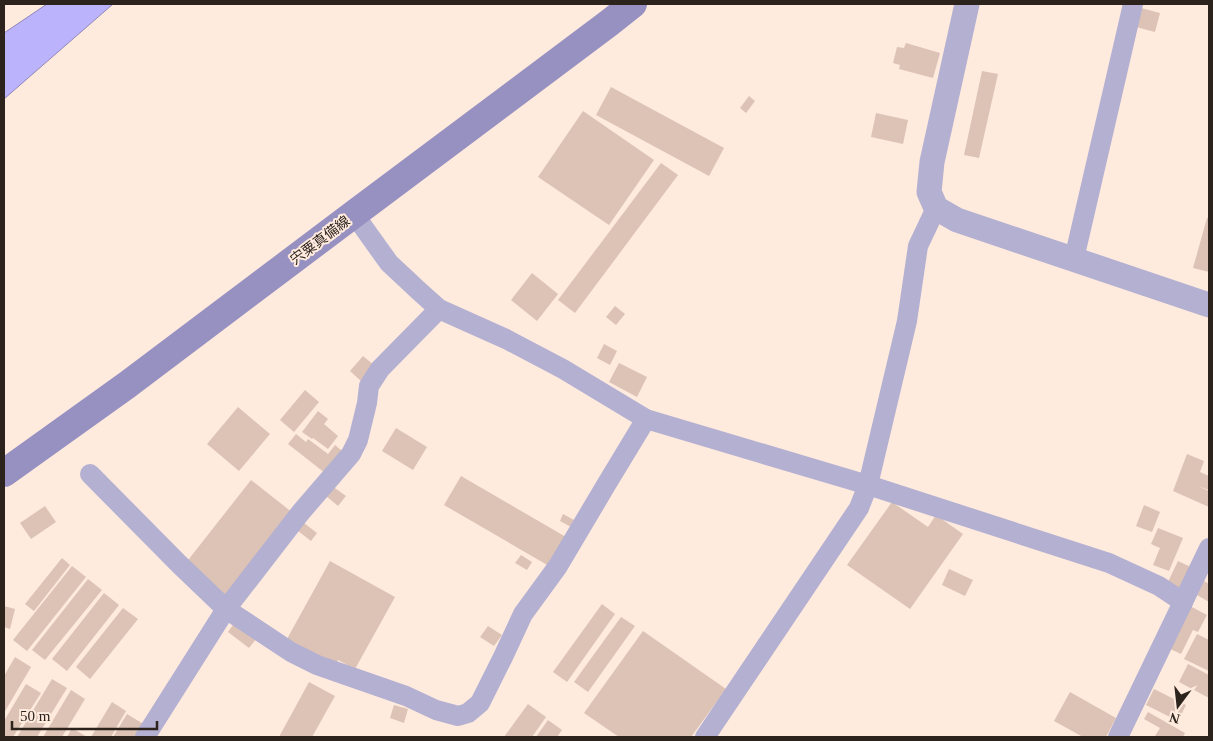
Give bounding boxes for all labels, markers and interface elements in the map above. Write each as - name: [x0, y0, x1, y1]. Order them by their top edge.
- street label: 宍粟真備線: [288, 213, 353, 267]
- north arrow: [1153, 681, 1203, 731]
- scale bar: [12, 698, 158, 730]
- text: 50 m: [20, 708, 51, 724]
- text: N: [1168, 710, 1182, 727]

